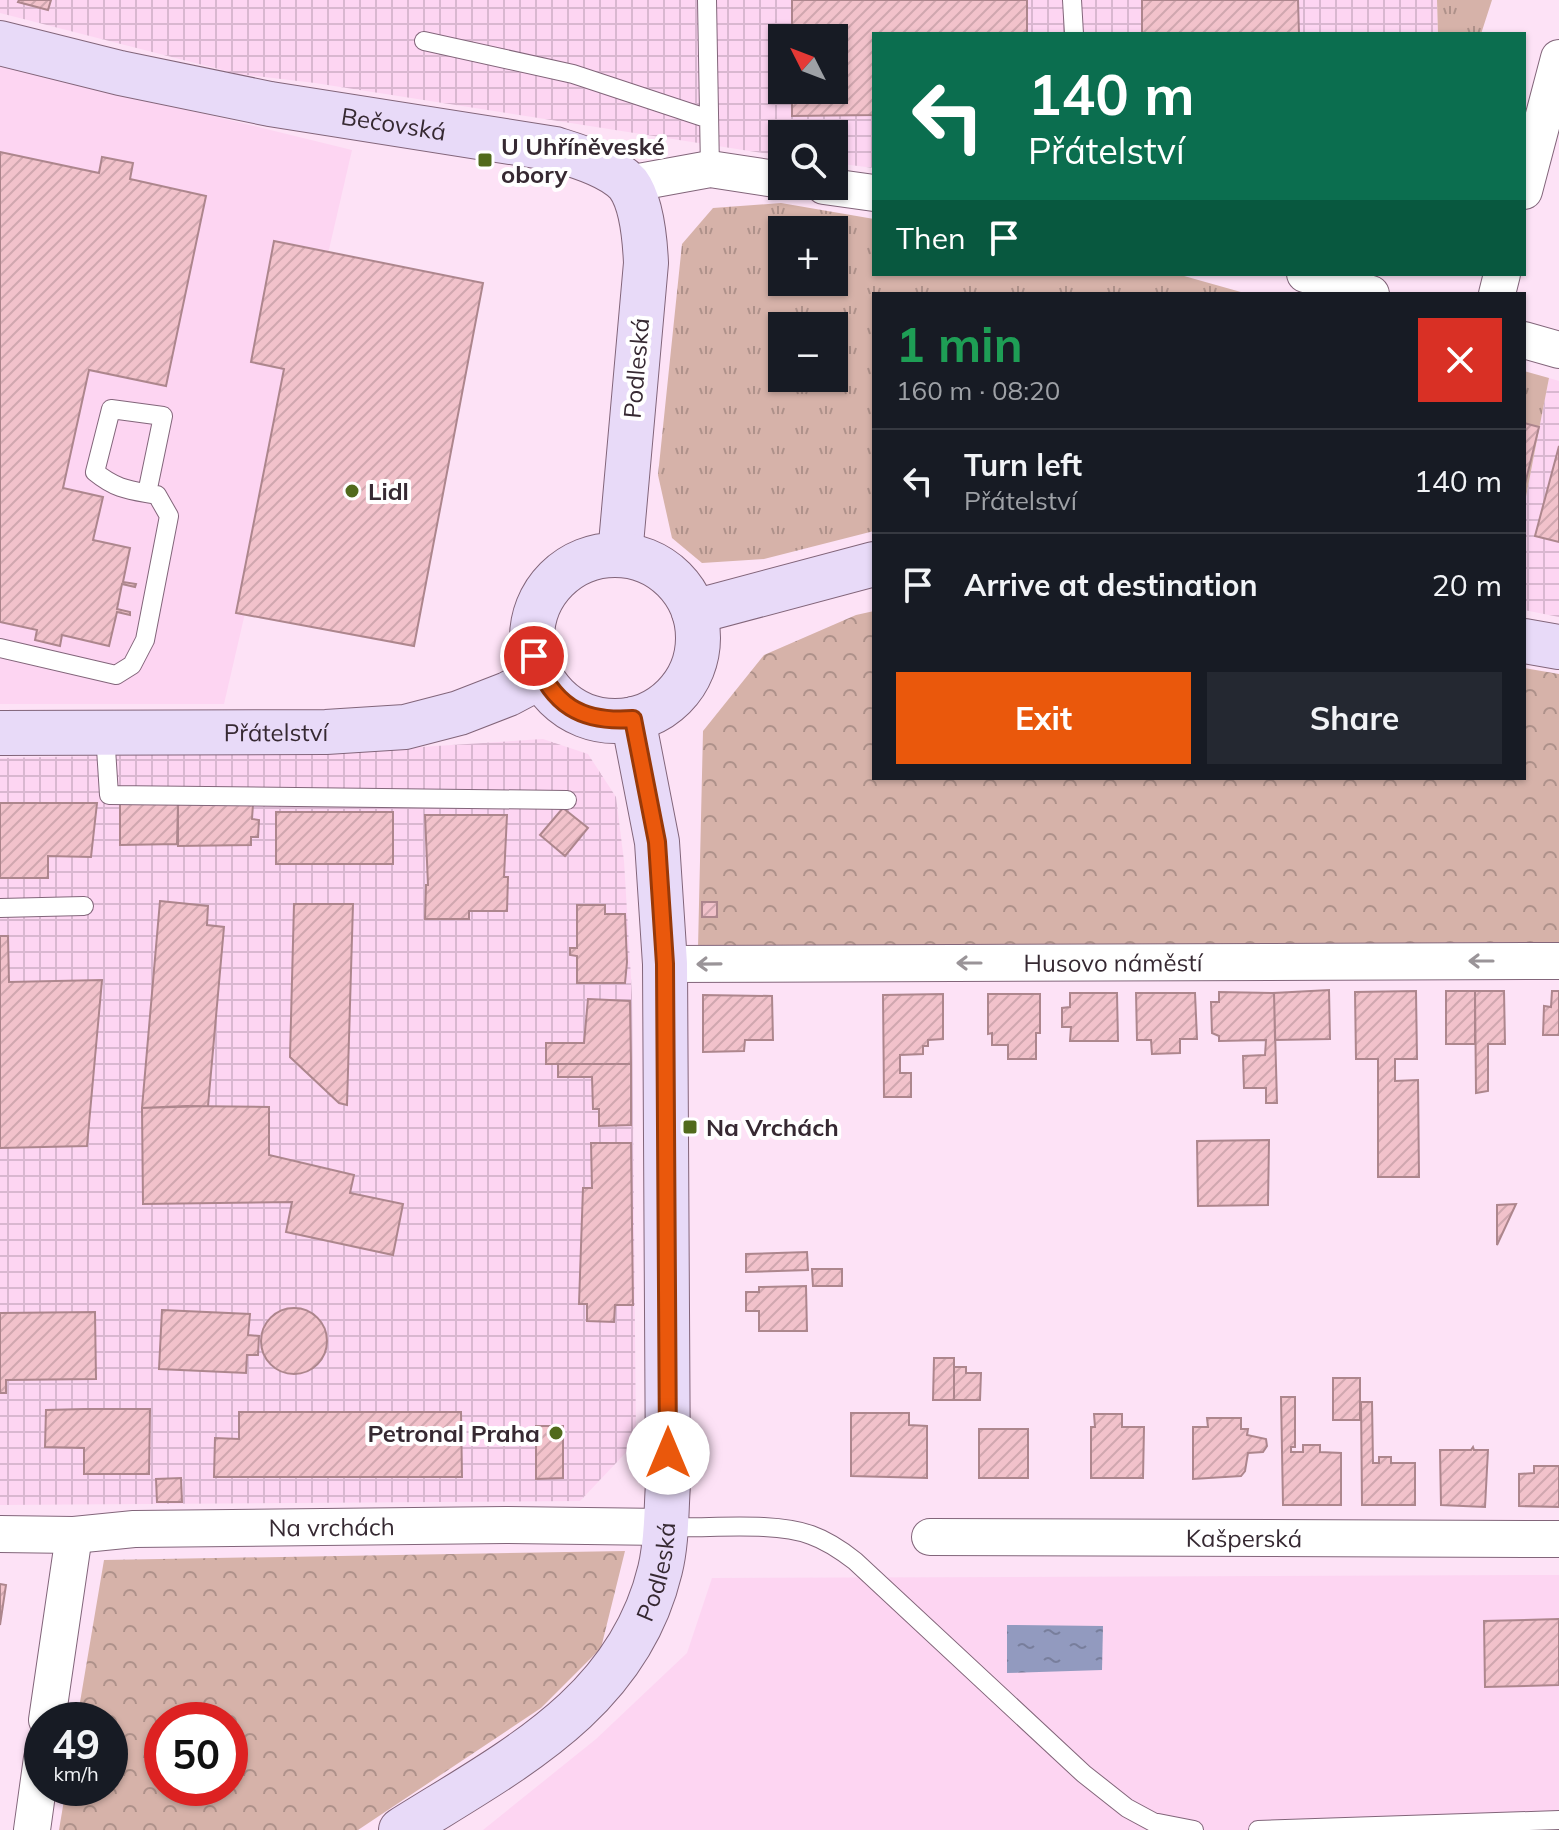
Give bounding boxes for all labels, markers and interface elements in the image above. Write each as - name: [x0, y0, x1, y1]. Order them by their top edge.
- north arrow: [768, 24, 848, 104]
- map controls: [768, 24, 848, 392]
- text: 140 m: [1028, 59, 1195, 129]
- icon: left: [896, 64, 1000, 168]
- street label: Bečovská: [339, 100, 448, 147]
- button: search: [768, 120, 848, 200]
- text: Přátelství: [1028, 128, 1185, 173]
- place label: U Uhříněveské obory: [501, 131, 665, 189]
- marker: U Uhříněveské obory: [476, 151, 494, 169]
- button: +: [768, 216, 848, 296]
- icon: arrive: [982, 216, 1026, 260]
- text: Then: [896, 219, 966, 257]
- button: −: [768, 312, 848, 392]
- text: 1 min: [896, 314, 1023, 374]
- street label: Podleská: [617, 317, 655, 419]
- button: close: [1418, 318, 1502, 402]
- text: 160 m · 08:20: [896, 374, 1060, 407]
- text: Turn left: [964, 446, 1082, 484]
- icon: left: [896, 459, 940, 503]
- text: 140 m: [1414, 462, 1502, 500]
- place label: Lidl: [368, 476, 409, 506]
- marker: Lidl: [343, 482, 361, 500]
- text: Přátelství: [964, 484, 1077, 517]
- icon: arrive: [896, 563, 940, 607]
- text: Arrive at destination: [964, 566, 1258, 604]
- text: 20 m: [1432, 566, 1502, 604]
- pin: [500, 622, 568, 690]
- icon: arrive: [512, 634, 556, 678]
- button: Exit: [896, 672, 1191, 764]
- button: Share: [1207, 672, 1502, 764]
- street label: Přátelství: [224, 717, 330, 747]
- street label: Husovo náměstí: [1024, 947, 1204, 978]
- one-way arrow: [1468, 953, 1495, 969]
- one-way arrow: [956, 955, 983, 971]
- one-way arrow: [696, 957, 723, 972]
- place label: Na Vrchách: [706, 1112, 839, 1142]
- marker: Na Vrchách: [681, 1118, 699, 1136]
- position arrow: [626, 1411, 710, 1495]
- place label: Petronal Praha: [367, 1418, 540, 1448]
- marker: Petronal Praha: [547, 1424, 565, 1442]
- street label: Na vrchách: [268, 1511, 395, 1543]
- street label: Podleská: [629, 1521, 681, 1626]
- street label: Kašperská: [1186, 1523, 1302, 1553]
- speed limit sign: 50: [144, 1702, 248, 1806]
- text: 49: [52, 1719, 100, 1769]
- text: km/h: [53, 1761, 99, 1786]

